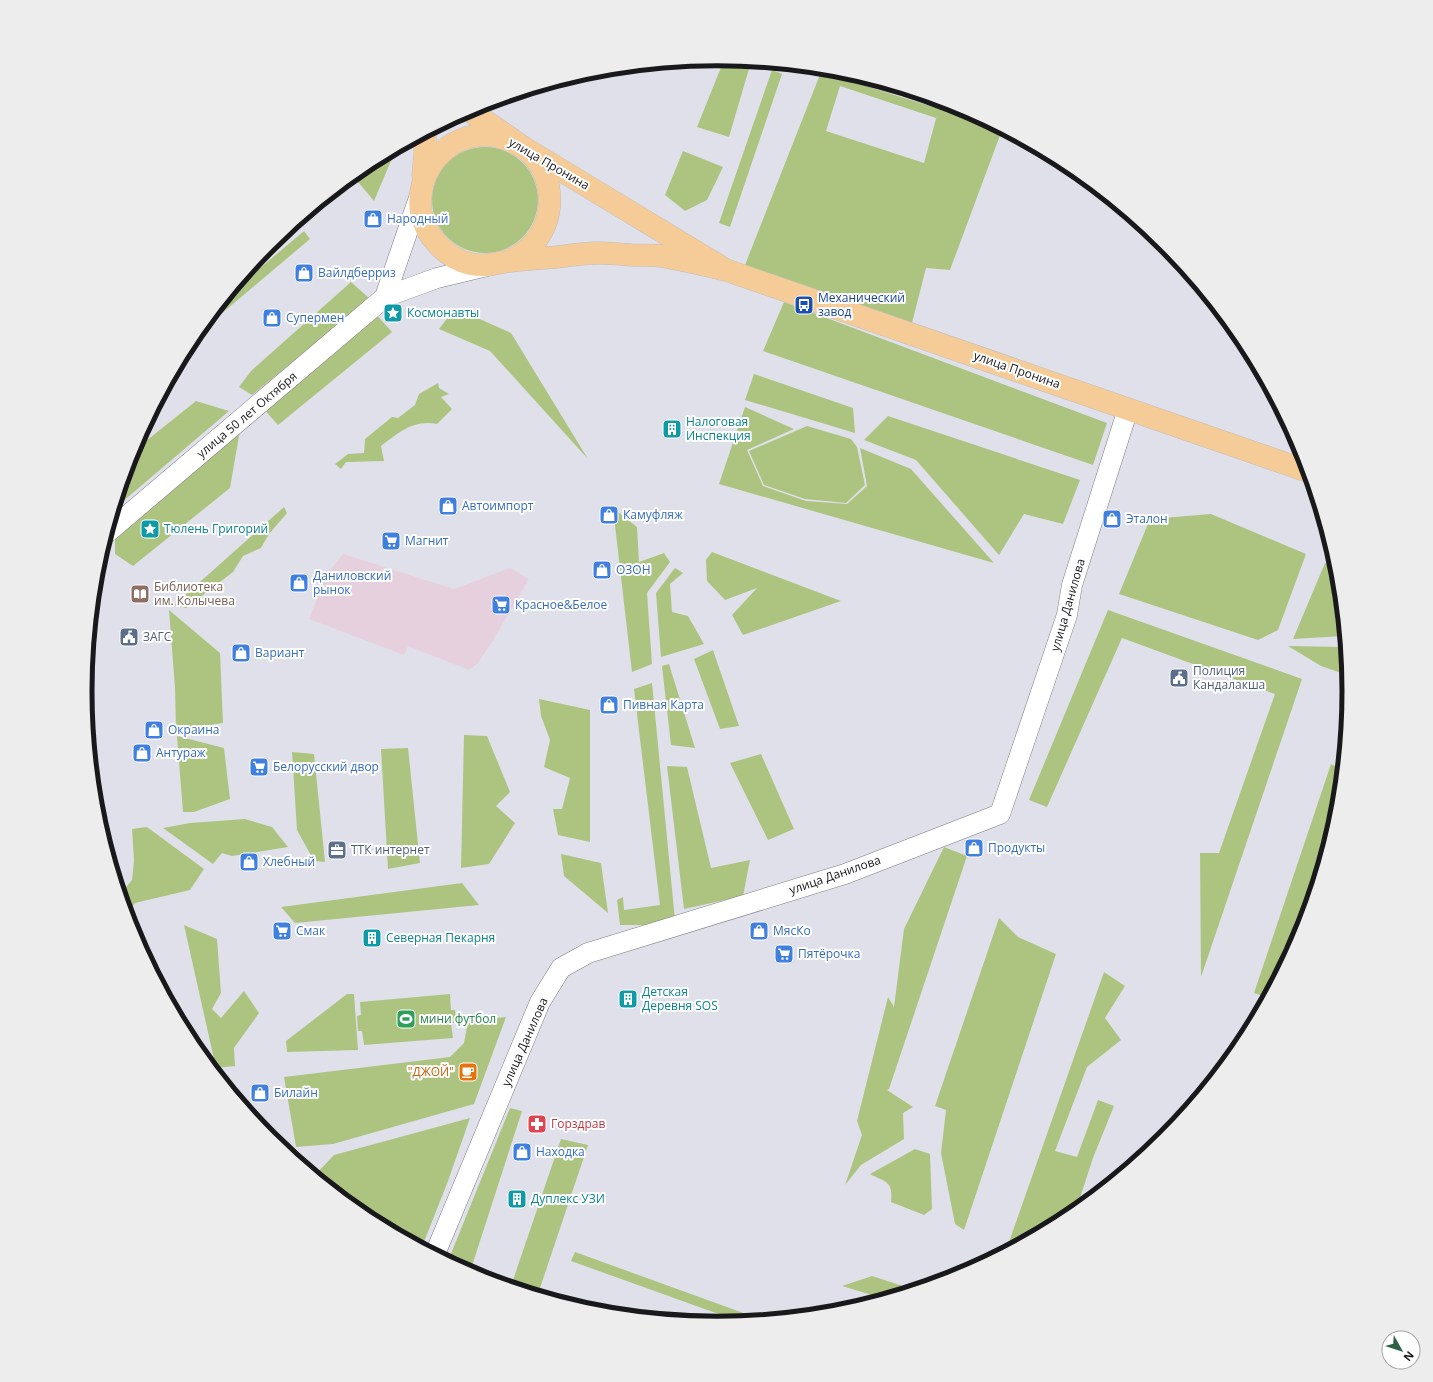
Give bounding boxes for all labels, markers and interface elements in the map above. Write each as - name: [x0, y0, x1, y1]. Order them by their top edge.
- street label: улица Пронина: [506, 134, 593, 194]
- shop icon: Народный: [362, 208, 384, 230]
- place label: Народный: [387, 210, 448, 227]
- shop icon: Вайлдберриз: [293, 262, 315, 284]
- place label: Вайлдберриз: [318, 264, 396, 281]
- place label: Механический завод: [818, 289, 905, 320]
- bus stop icon: Механический завод: [793, 294, 815, 316]
- place icon: Космонавты: [382, 302, 404, 324]
- place label: Космонавты: [407, 304, 479, 321]
- shop icon: Супермен: [261, 307, 283, 329]
- place label: Супермен: [286, 309, 344, 326]
- street label: улица Пронина: [972, 347, 1063, 392]
- street label: улица 50 лет Октября: [193, 368, 300, 462]
- place label: Налоговая Инспекция: [686, 413, 751, 444]
- building icon: Налоговая Инспекция: [661, 418, 683, 440]
- shop icon: Автоимпорт: [437, 495, 459, 517]
- place label: Автоимпорт: [462, 497, 534, 514]
- shop icon: Камуфляж: [598, 504, 620, 526]
- place label: Камуфляж: [623, 506, 683, 523]
- shop icon: Эталон: [1101, 508, 1123, 530]
- place label: Эталон: [1126, 510, 1168, 527]
- place icon: Тюлень Григорий: [139, 518, 161, 540]
- place label: Тюлень Григорий: [164, 520, 268, 537]
- supermarket icon: Магнит: [380, 530, 402, 552]
- place label: Магнит: [405, 532, 449, 549]
- street label: улица Данилова: [1046, 557, 1089, 653]
- shop icon: ОЗОН: [591, 559, 613, 581]
- place label: ОЗОН: [616, 561, 651, 578]
- place label: Даниловский рынок: [313, 567, 391, 598]
- shop icon: Даниловский рынок: [288, 572, 310, 594]
- place label: Библиотека им. Колычева: [154, 578, 235, 609]
- library icon: Библиотека им. Колычева: [129, 583, 151, 605]
- supermarket icon: Красное&Белое: [490, 594, 512, 616]
- place label: Красное&Белое: [515, 596, 608, 613]
- public building icon: ЗАГС: [118, 626, 140, 648]
- place label: ЗАГС: [143, 628, 172, 645]
- shop icon: Вариант: [230, 642, 252, 664]
- place label: Вариант: [255, 644, 305, 661]
- place label: Полиция Кандалакша: [1193, 662, 1265, 693]
- public building icon: Полиция Кандалакша: [1168, 667, 1190, 689]
- shop icon: Пивная Карта: [598, 694, 620, 716]
- place label: Пивная Карта: [623, 696, 704, 713]
- shop icon: Окраина: [143, 719, 165, 741]
- place label: Окраина: [168, 721, 219, 738]
- shop icon: Антураж: [131, 742, 153, 764]
- place label: Антураж: [156, 744, 206, 761]
- supermarket icon: Белорусский двор: [248, 756, 270, 778]
- place label: Белорусский двор: [273, 758, 379, 775]
- shop icon: Продукты: [963, 837, 985, 859]
- office icon: ТТК интернет: [326, 839, 348, 861]
- place label: Продукты: [988, 839, 1045, 856]
- place label: ТТК интернет: [351, 841, 430, 858]
- shop icon: Хлебный: [238, 851, 260, 873]
- street label: улица Данилова: [787, 851, 883, 898]
- place label: Хлебный: [263, 853, 315, 870]
- supermarket icon: Смак: [271, 920, 293, 942]
- shop icon: МясКо: [748, 920, 770, 942]
- place label: Смак: [296, 922, 326, 939]
- place label: МясКо: [773, 922, 811, 939]
- building icon: Северная Пекарня: [361, 927, 383, 949]
- place label: Северная Пекарня: [386, 929, 495, 946]
- supermarket icon: Пятёрочка: [773, 943, 795, 965]
- place label: Пятёрочка: [798, 945, 860, 962]
- place label: Детская Деревня SOS: [642, 983, 718, 1014]
- building icon: Детская Деревня SOS: [617, 988, 639, 1010]
- street label: улица Данилова: [497, 995, 552, 1089]
- sports icon: мини футбол: [395, 1008, 417, 1030]
- place label: мини футбол: [420, 1010, 496, 1027]
- cafe icon: "ДЖОЙ": [457, 1061, 479, 1083]
- place label: "ДЖОЙ": [408, 1063, 454, 1080]
- shop icon: Билайн: [249, 1082, 271, 1104]
- place label: Билайн: [274, 1084, 318, 1101]
- pharmacy icon: Горздрав: [526, 1113, 548, 1135]
- place label: Горздрав: [551, 1115, 606, 1132]
- shop icon: Находка: [511, 1141, 533, 1163]
- place label: Находка: [536, 1143, 585, 1160]
- building icon: Дуплекс УЗИ: [506, 1188, 528, 1210]
- place label: Дуплекс УЗИ: [531, 1190, 605, 1207]
- north arrow: [1381, 1330, 1421, 1370]
- text: N: [1401, 1348, 1418, 1365]

